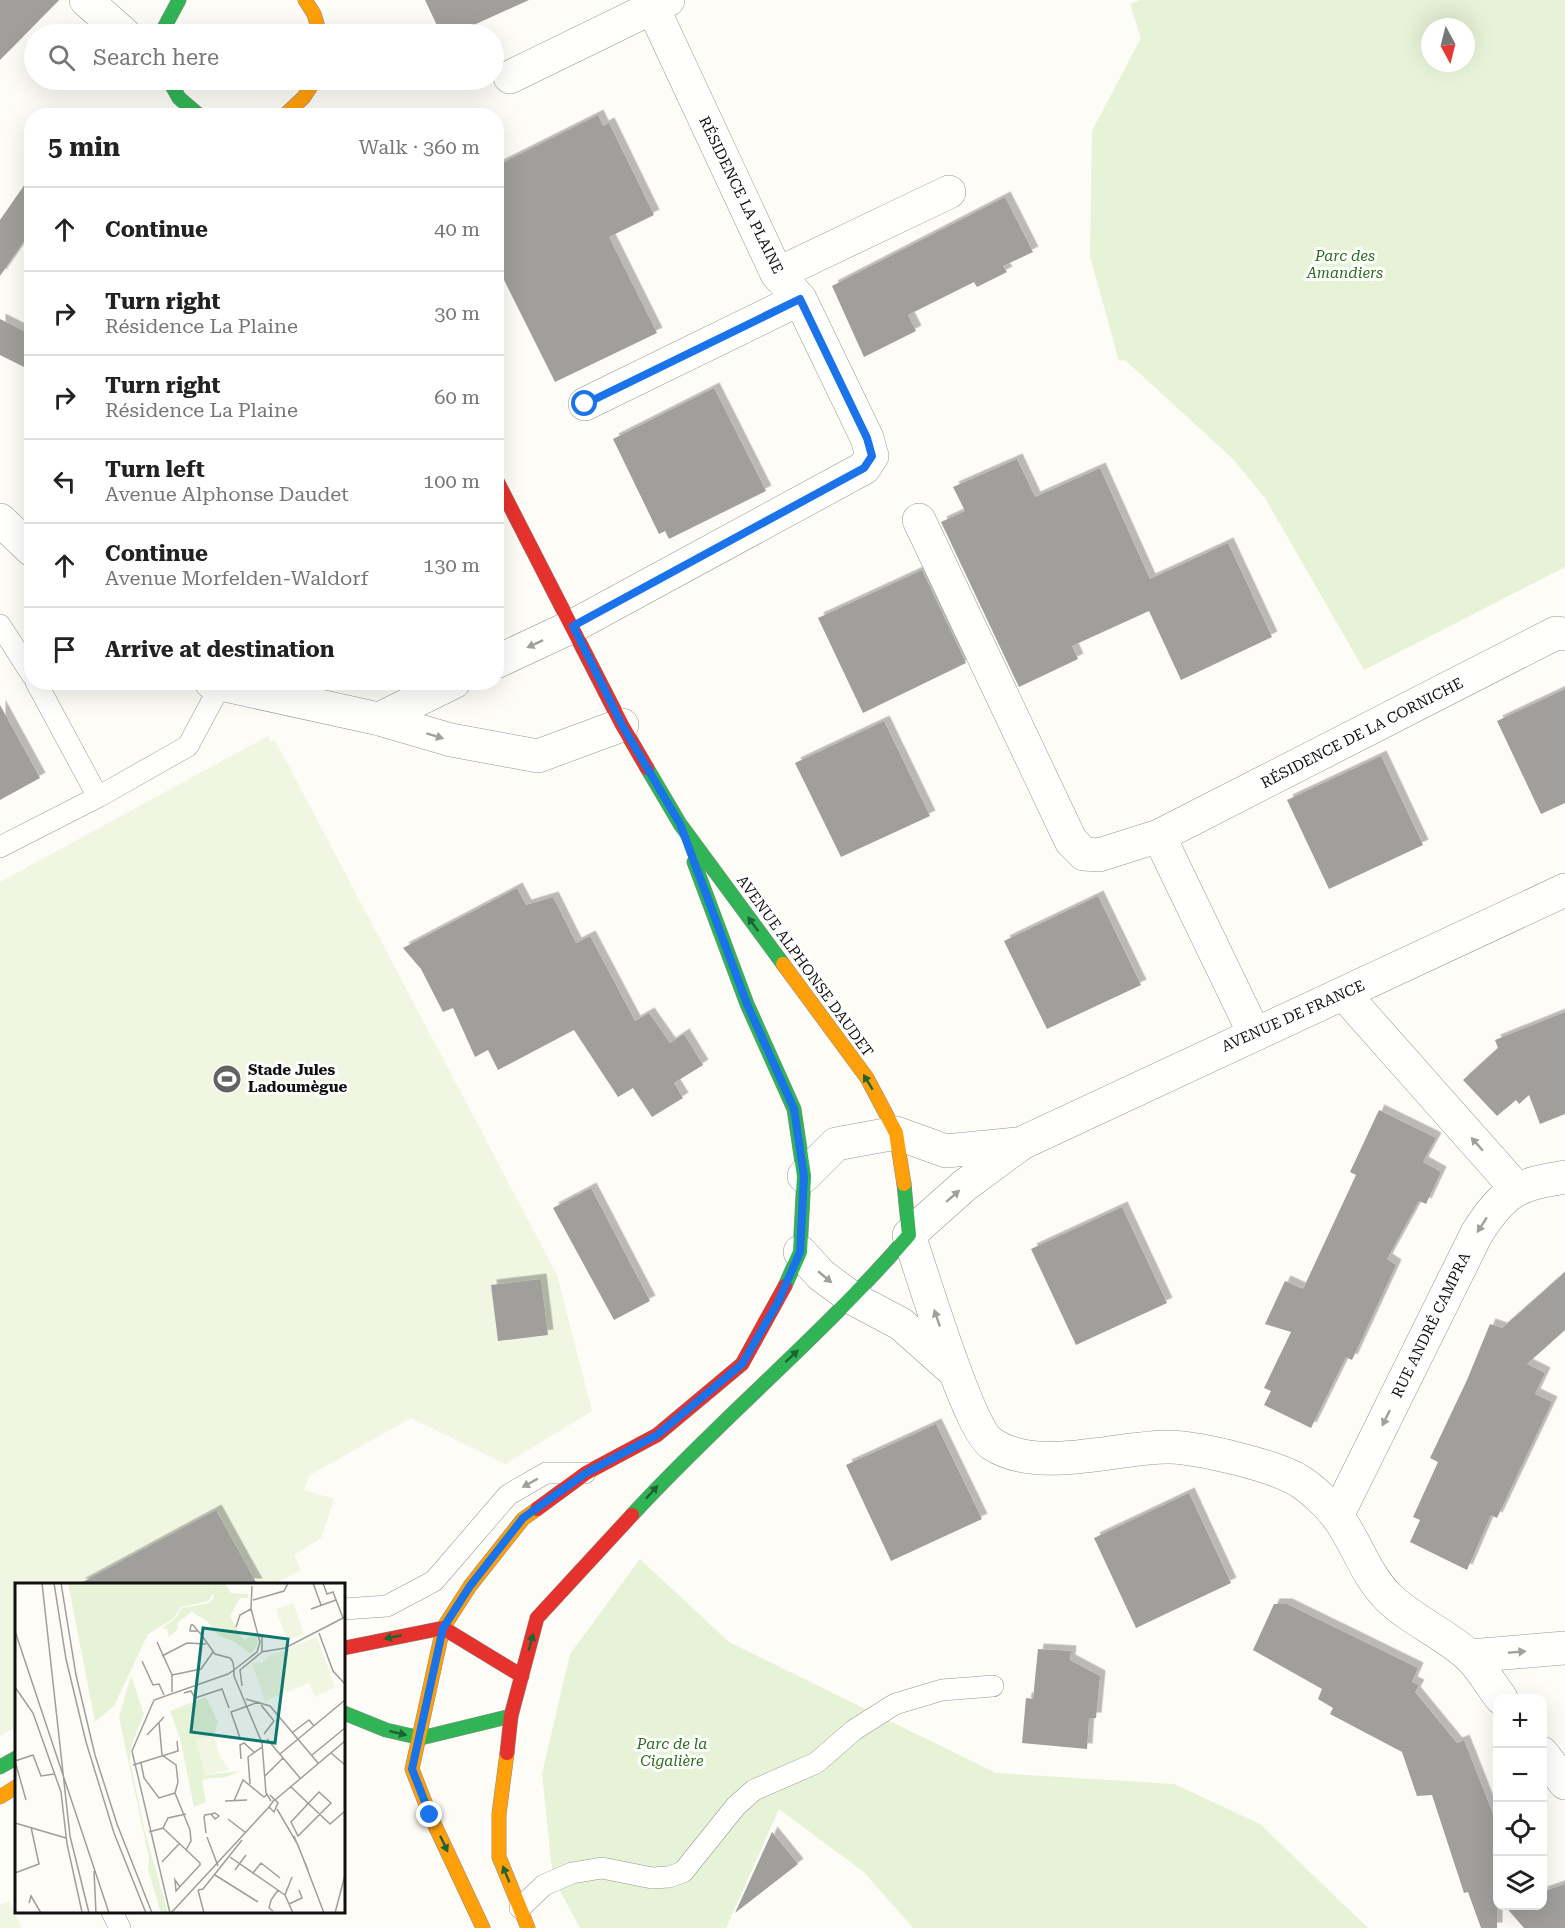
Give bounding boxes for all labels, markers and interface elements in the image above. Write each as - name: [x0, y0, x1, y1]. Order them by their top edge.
- north arrow: [1421, 18, 1475, 72]
- search box: [24, 24, 504, 90]
- icon: search: [45, 41, 78, 74]
- text: Search here: [93, 45, 219, 70]
- street label: RÉSIDENCE LA PLAINE: [695, 113, 787, 277]
- text: 5 min: [48, 132, 120, 162]
- text: Walk · 360 m: [359, 135, 480, 159]
- icon: ahead: [48, 213, 81, 246]
- text: Continue: [105, 217, 208, 242]
- text: 40 m: [434, 217, 480, 241]
- park label: Parc des Amandiers: [1306, 247, 1383, 282]
- text: Turn right: [105, 289, 220, 314]
- icon: right: [48, 297, 81, 330]
- text: 30 m: [434, 301, 480, 325]
- text: Résidence La Plaine: [105, 314, 298, 338]
- text: Turn right: [105, 373, 220, 398]
- icon: right: [48, 381, 81, 414]
- text: 60 m: [434, 385, 480, 409]
- route start: [571, 390, 597, 416]
- text: Résidence La Plaine: [105, 398, 298, 422]
- text: Turn left: [105, 457, 205, 482]
- icon: left: [48, 465, 81, 498]
- text: 100 m: [423, 469, 480, 493]
- text: Avenue Alphonse Daudet: [105, 482, 349, 506]
- text: Continue: [105, 541, 208, 566]
- icon: ahead: [48, 549, 81, 582]
- text: 130 m: [423, 553, 480, 577]
- text: Avenue Morfelden-Waldorf: [105, 566, 368, 590]
- icon: arrive: [48, 633, 81, 666]
- text: Arrive at destination: [105, 637, 334, 662]
- one-way arrow: [526, 640, 543, 649]
- street label: RÉSIDENCE DE LA CORNICHE: [1258, 674, 1466, 792]
- one-way arrow: [426, 731, 444, 741]
- street label: AVENUE ALPHONSE DAUDET: [733, 872, 877, 1060]
- one-way arrow: [748, 917, 760, 932]
- street label: AVENUE DE FRANCE: [1219, 976, 1367, 1056]
- place label: Stade Jules Ladoumègue: [248, 1061, 347, 1096]
- sports icon: Stade Jules Ladoumègue: [211, 1063, 243, 1095]
- one-way arrow: [863, 1073, 873, 1090]
- one-way arrow: [1470, 1137, 1484, 1152]
- one-way arrow: [945, 1189, 960, 1203]
- one-way arrow: [1477, 1217, 1488, 1233]
- street label: RUE ANDRÉ CAMPRA: [1388, 1249, 1474, 1401]
- one-way arrow: [817, 1270, 833, 1283]
- one-way arrow: [932, 1309, 941, 1327]
- one-way arrow: [784, 1349, 799, 1363]
- one-way arrow: [1381, 1409, 1390, 1426]
- one-way arrow: [521, 1478, 538, 1488]
- one-way arrow: [645, 1485, 658, 1500]
- inset map: [15, 1583, 345, 1913]
- one-way arrow: [527, 1632, 536, 1650]
- one-way arrow: [383, 1633, 402, 1642]
- one-way arrow: [1508, 1647, 1527, 1657]
- map controls: [1493, 1694, 1547, 1910]
- button: +: [1493, 1694, 1547, 1748]
- one-way arrow: [389, 1728, 408, 1738]
- park label: Parc de la Cigalière: [636, 1735, 707, 1770]
- button: −: [1493, 1748, 1547, 1802]
- route end: [416, 1801, 442, 1827]
- button: locate: [1493, 1802, 1547, 1856]
- one-way arrow: [440, 1836, 449, 1853]
- button: layers: [1493, 1856, 1547, 1910]
- one-way arrow: [501, 1865, 510, 1883]

